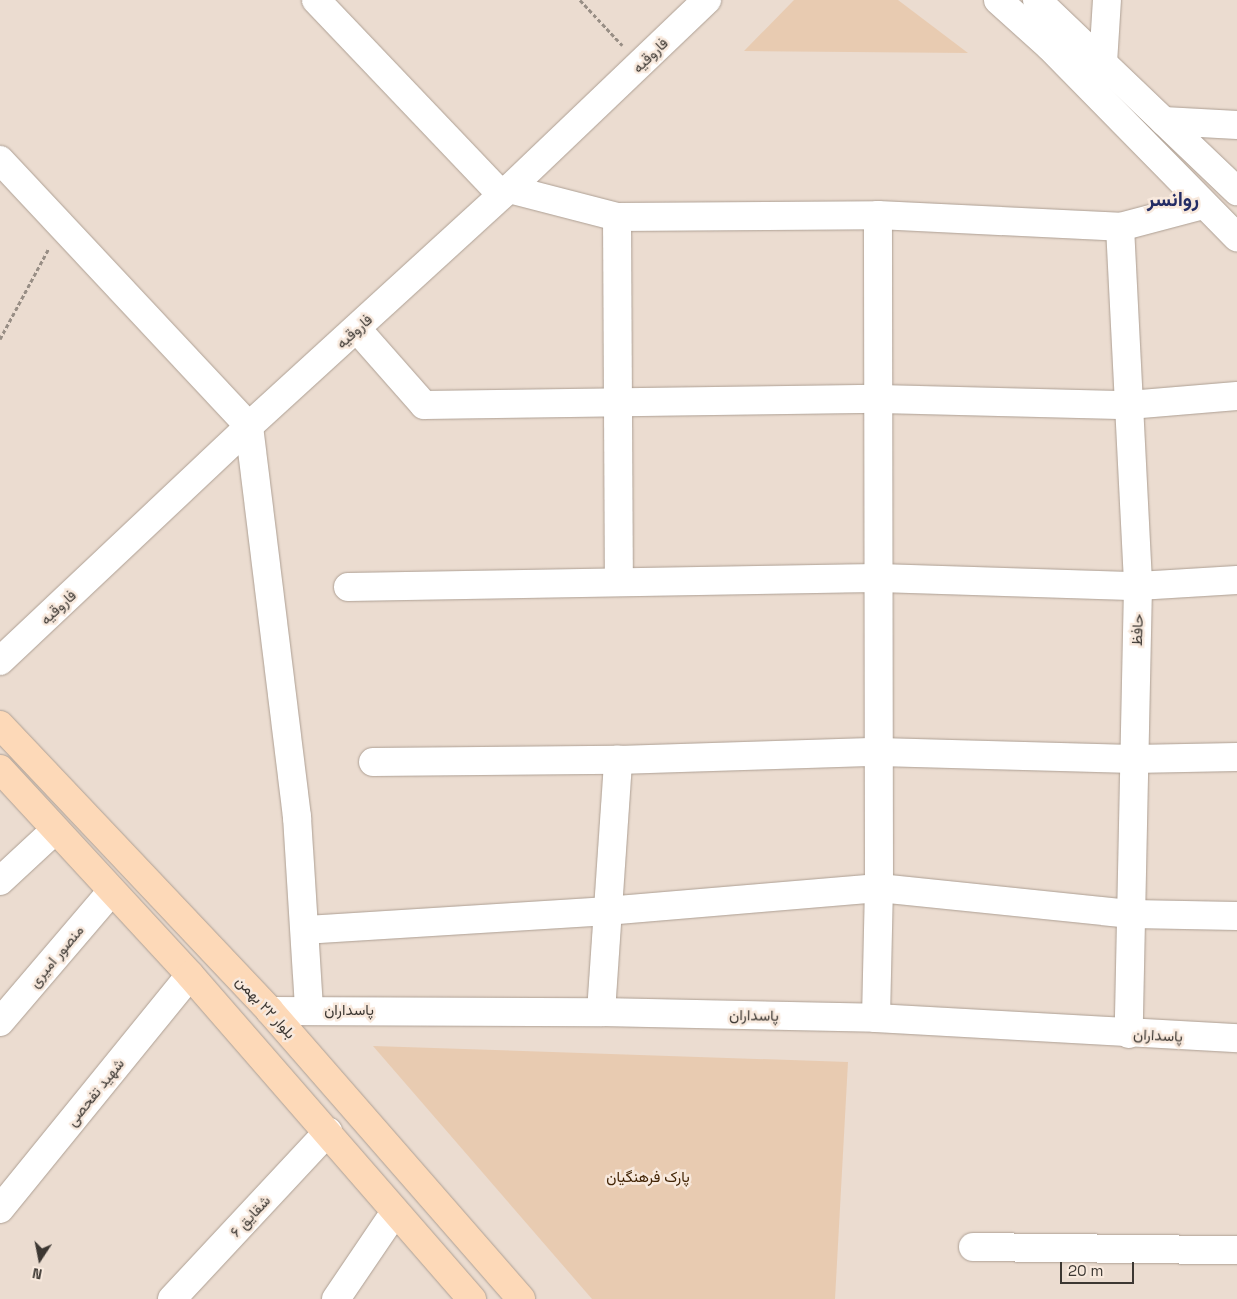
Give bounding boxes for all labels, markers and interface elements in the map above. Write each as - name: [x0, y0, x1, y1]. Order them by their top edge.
- street label: فاروقیه: [628, 34, 672, 76]
- district label: روانسر: [1147, 187, 1199, 211]
- street label: فاروقیه: [332, 310, 376, 352]
- street label: فاروقیه: [36, 586, 80, 628]
- street label: حافظ: [1127, 614, 1147, 646]
- street label: منصور امیری: [25, 921, 87, 991]
- street label: بلوار ۲۲ بهمن: [232, 972, 300, 1042]
- street label: پاسداران: [324, 1001, 374, 1019]
- street label: پاسداران: [729, 1006, 779, 1024]
- street label: پاسداران: [1133, 1025, 1183, 1045]
- street label: شهید تفحصی: [62, 1055, 128, 1129]
- park label: پارک فرهنگیان: [606, 1168, 690, 1186]
- street label: شقایق ۶: [226, 1191, 274, 1241]
- north arrow: [15, 1234, 65, 1284]
- scale bar: [1062, 1252, 1136, 1284]
- text: 20 m: [1068, 1261, 1103, 1280]
- text: N: [31, 1264, 43, 1283]

